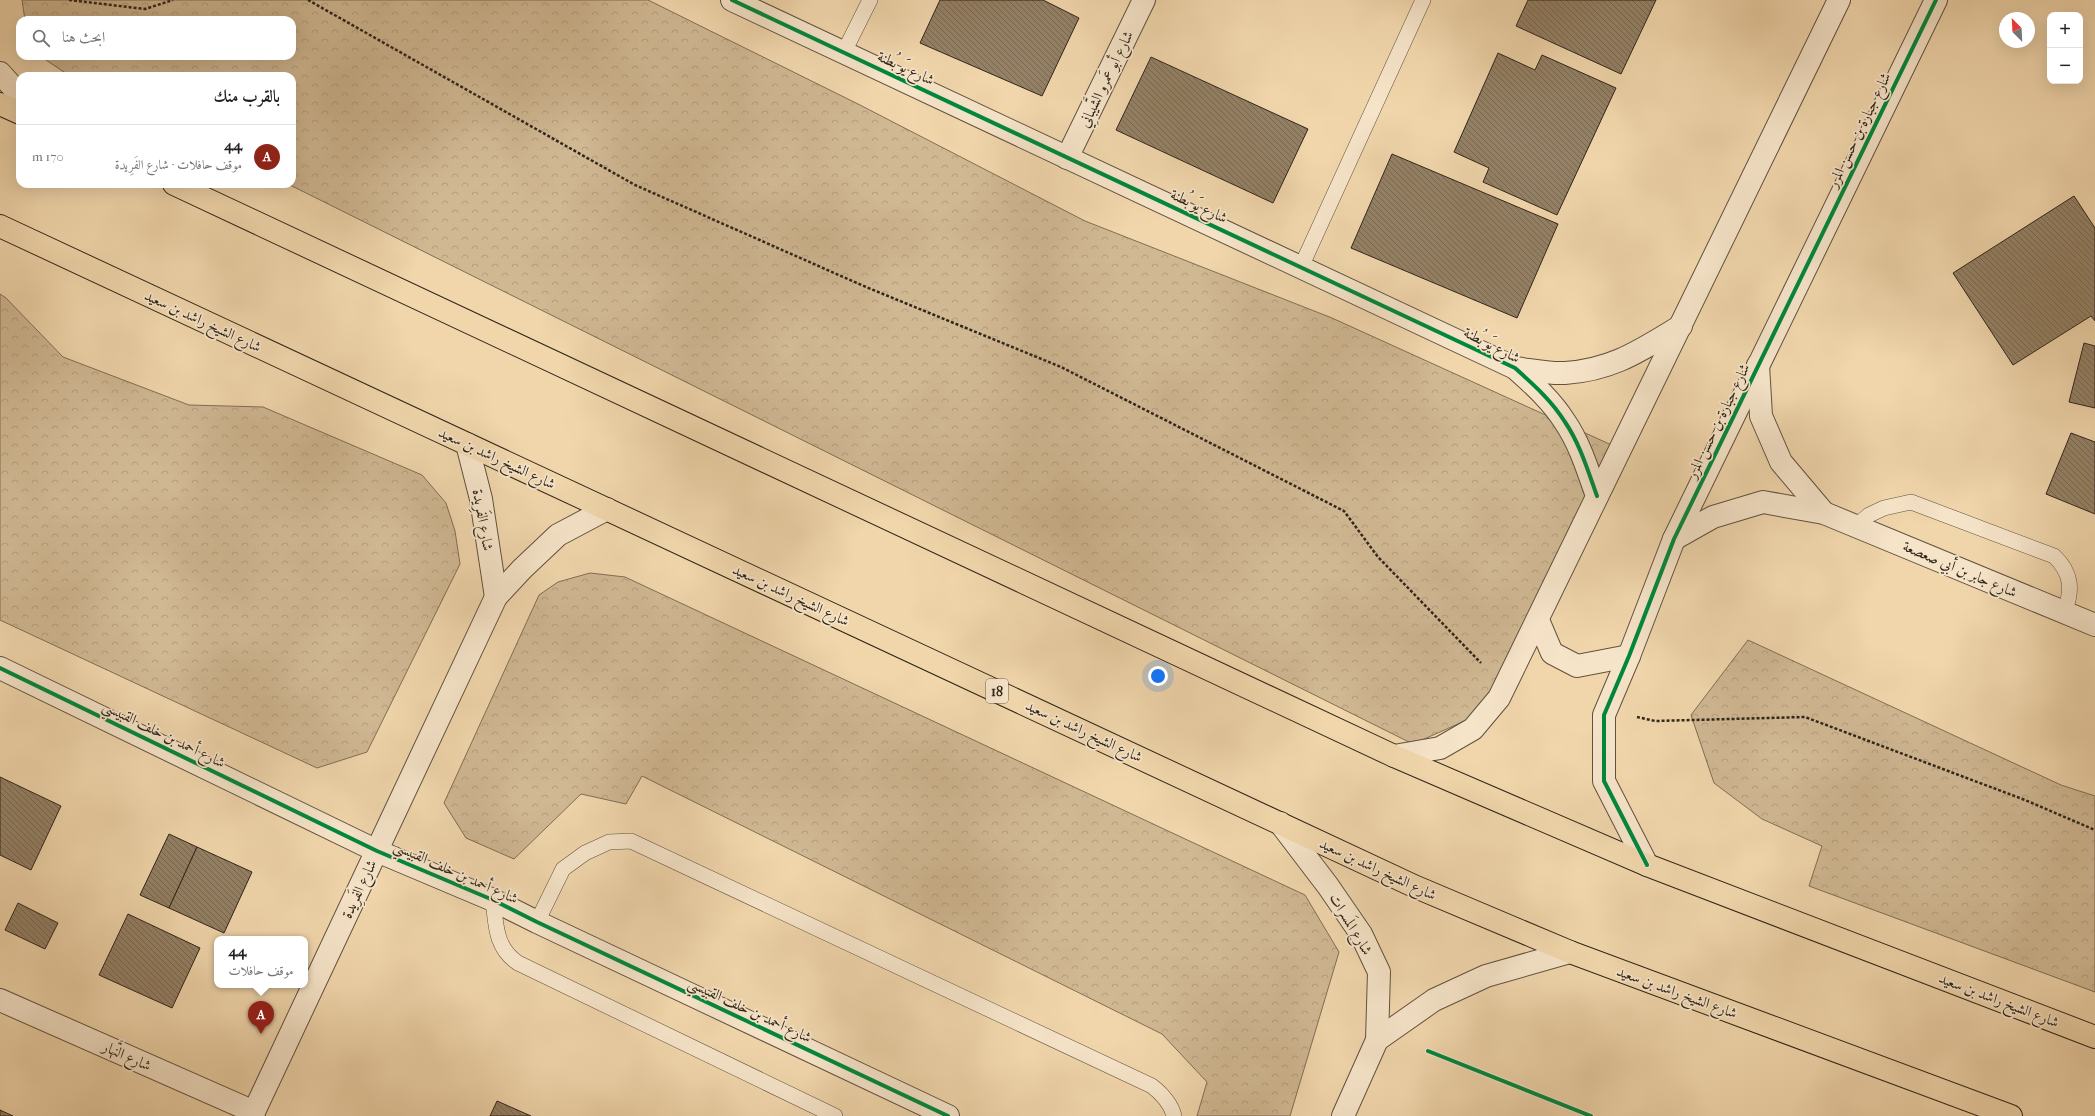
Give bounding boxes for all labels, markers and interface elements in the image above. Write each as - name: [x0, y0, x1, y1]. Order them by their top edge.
- north arrow: [1999, 12, 2035, 48]
- map controls: [2047, 12, 2083, 84]
- button: +: [2047, 12, 2083, 48]
- search box: [16, 16, 296, 60]
- street label: شارع أبو عَمرو الشَّيبانِي: [1071, 26, 1142, 132]
- icon: search: [30, 27, 52, 49]
- text: ابحث هنا: [62, 28, 105, 46]
- street label: شارع يَو بُطنة: [873, 43, 939, 93]
- button: −: [2047, 48, 2083, 84]
- street label: شارع جبارة بن حسن المرر: [1822, 70, 1898, 194]
- text: بالقرب منك: [214, 86, 280, 106]
- text: 44: [224, 136, 242, 154]
- text: 170 m: [32, 149, 64, 164]
- text: A: [263, 149, 271, 164]
- text: موقف حافلات · شارع الفَرِيدة: [115, 157, 242, 172]
- street label: شارع يَو بُطنة: [1166, 181, 1232, 231]
- street label: شارع الشيخ راشد بن سعيد: [139, 286, 264, 361]
- street label: شارع يَو بُطنة: [1459, 320, 1525, 370]
- street label: شارع جبارة بن حسن المرر: [1681, 361, 1757, 485]
- street label: شارع الشيخ راشد بن سعيد: [433, 423, 558, 498]
- street label: شارع الفَرِيدة: [465, 487, 499, 553]
- street label: شارع جابر بن أبي صعصعة: [1899, 535, 2021, 605]
- street label: شارع الشيخ راشد بن سعيد: [727, 560, 852, 635]
- your location: [1148, 666, 1168, 686]
- road number: 18: [986, 679, 1008, 703]
- street label: شارع أحمد بن خلف القبيسي: [98, 695, 229, 776]
- street label: شارع الشيخ راشد بن سعيد: [1020, 696, 1145, 771]
- street label: شارع الشيخ راشد بن سعيد: [1314, 834, 1439, 909]
- street label: شارع أحمد بن خلف القبيسي: [389, 835, 522, 912]
- street label: شارع الفَرِيدة: [336, 856, 384, 923]
- street label: شارع المَسرات: [1322, 889, 1378, 960]
- popup: [214, 936, 308, 988]
- text: 44: [229, 942, 246, 960]
- street label: شارع الشيخ راشد بن سعيد: [1612, 962, 1740, 1027]
- text: موقف حافلات: [229, 963, 293, 978]
- street label: شارع الشيخ راشد بن سعيد: [1935, 969, 2062, 1036]
- street label: شارع أحمد بن خلف القبيسي: [683, 972, 815, 1051]
- pin: A: [248, 1001, 274, 1034]
- street label: شارع النَّهار: [96, 1033, 156, 1078]

